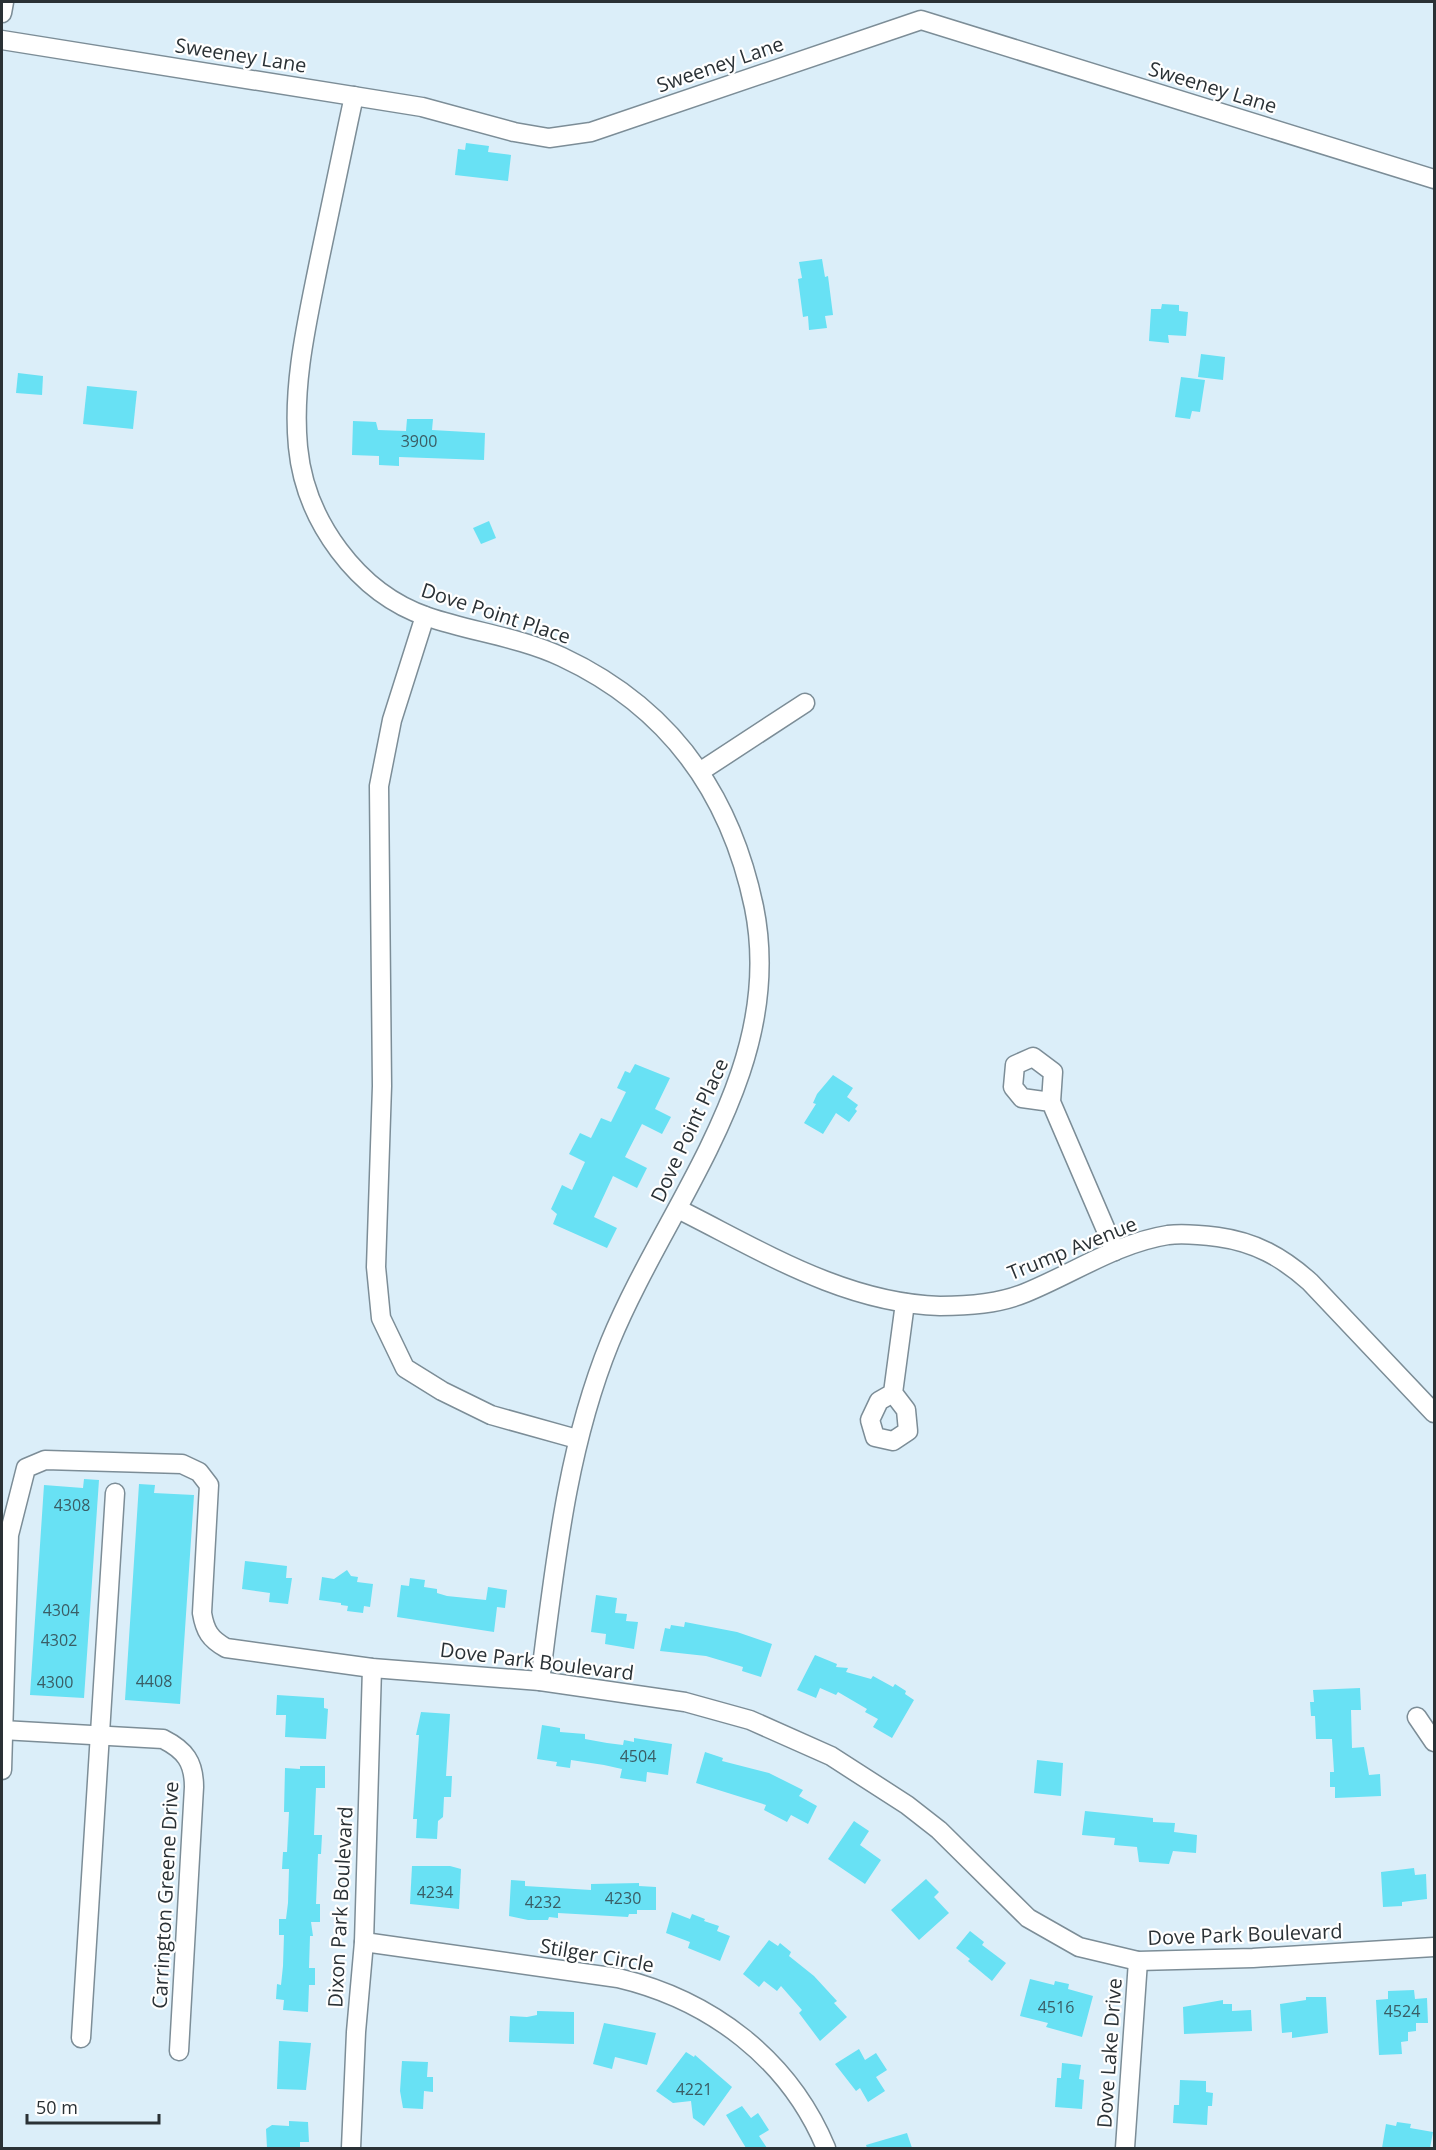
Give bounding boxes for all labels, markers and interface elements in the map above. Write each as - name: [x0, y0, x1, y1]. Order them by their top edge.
- street label: Sweeney Lane: [653, 30, 787, 98]
- street label: Sweeney Lane: [173, 31, 309, 79]
- street label: Sweeney Lane: [1146, 55, 1280, 119]
- house number: 3900: [401, 430, 437, 452]
- street label: Dove Point Place: [418, 576, 574, 650]
- street label: Dove Point Place: [644, 1054, 734, 1206]
- street label: Trump Avenue: [1003, 1210, 1141, 1286]
- house number: 4308: [54, 1494, 90, 1516]
- house number: 4304: [43, 1599, 79, 1621]
- house number: 4302: [41, 1629, 77, 1651]
- street label: Dove Park Boulevard: [439, 1636, 635, 1686]
- house number: 4408: [136, 1670, 172, 1692]
- house number: 4300: [37, 1671, 73, 1693]
- house number: 4504: [620, 1745, 656, 1767]
- street label: Carrington Greene Drive: [146, 1781, 184, 2009]
- street label: Dixon Park Boulevard: [321, 1806, 359, 2008]
- house number: 4234: [417, 1881, 453, 1903]
- house number: 4230: [605, 1887, 641, 1909]
- house number: 4232: [525, 1891, 561, 1913]
- street label: Dove Park Boulevard: [1147, 1917, 1343, 1951]
- street label: Stilger Circle: [538, 1932, 656, 1978]
- street label: Dove Lake Drive: [1090, 1977, 1128, 2129]
- house number: 4516: [1038, 1996, 1074, 2018]
- house number: 4524: [1384, 2000, 1420, 2022]
- house number: 4221: [676, 2078, 712, 2100]
- scale bar: [27, 2087, 159, 2125]
- text: 50 m: [36, 2095, 78, 2119]

